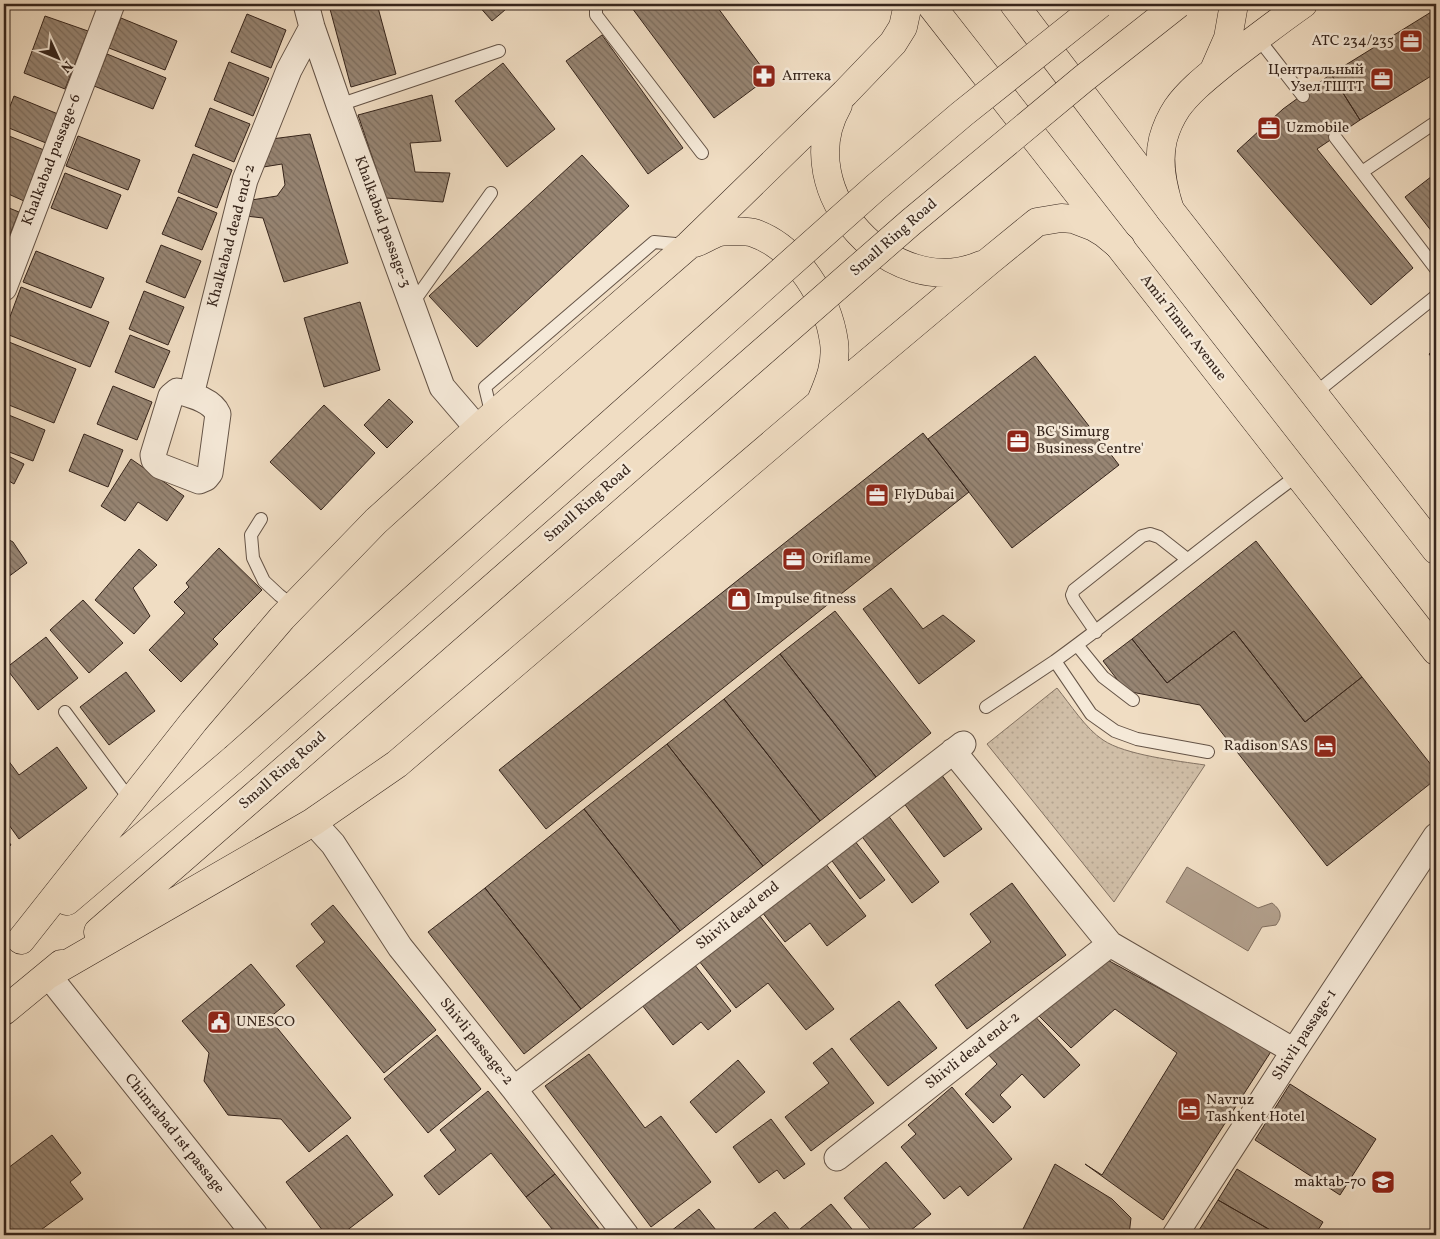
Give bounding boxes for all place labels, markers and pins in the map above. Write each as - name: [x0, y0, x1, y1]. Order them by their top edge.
- office icon: ATC 234/235: [1398, 28, 1424, 54]
- place label: ATC 234/235: [1312, 31, 1394, 52]
- place label: Центральный Узел ТШТТ: [1268, 60, 1364, 98]
- pharmacy icon: Аптека: [751, 63, 777, 89]
- place label: Аптека: [782, 66, 831, 87]
- office icon: Центральный Узел ТШТТ: [1369, 66, 1395, 92]
- office icon: Uzmobile: [1256, 115, 1282, 141]
- place label: Uzmobile: [1286, 118, 1349, 139]
- place label: BC 'Simurg Business Centre': [1036, 422, 1144, 460]
- office icon: BC 'Simurg Business Centre': [1005, 428, 1031, 454]
- office icon: FlyDubai: [864, 482, 890, 508]
- place label: FlyDubai: [894, 485, 955, 506]
- office icon: Oriflame: [781, 546, 807, 572]
- place label: Oriflame: [812, 549, 871, 570]
- shop icon: Impulse fitness: [726, 586, 752, 612]
- place label: Impulse fitness: [756, 589, 856, 610]
- hotel icon: Radison SAS: [1312, 733, 1338, 759]
- place label: Radison SAS: [1224, 736, 1308, 757]
- public building icon: UNESCO: [206, 1009, 232, 1035]
- place label: UNESCO: [236, 1012, 295, 1033]
- place label: Navruz Tashkent Hotel: [1206, 1090, 1305, 1128]
- hotel icon: Navruz Tashkent Hotel: [1176, 1096, 1202, 1122]
- school or university icon: maktab-70: [1370, 1169, 1396, 1195]
- place label: maktab-70: [1294, 1172, 1366, 1193]

